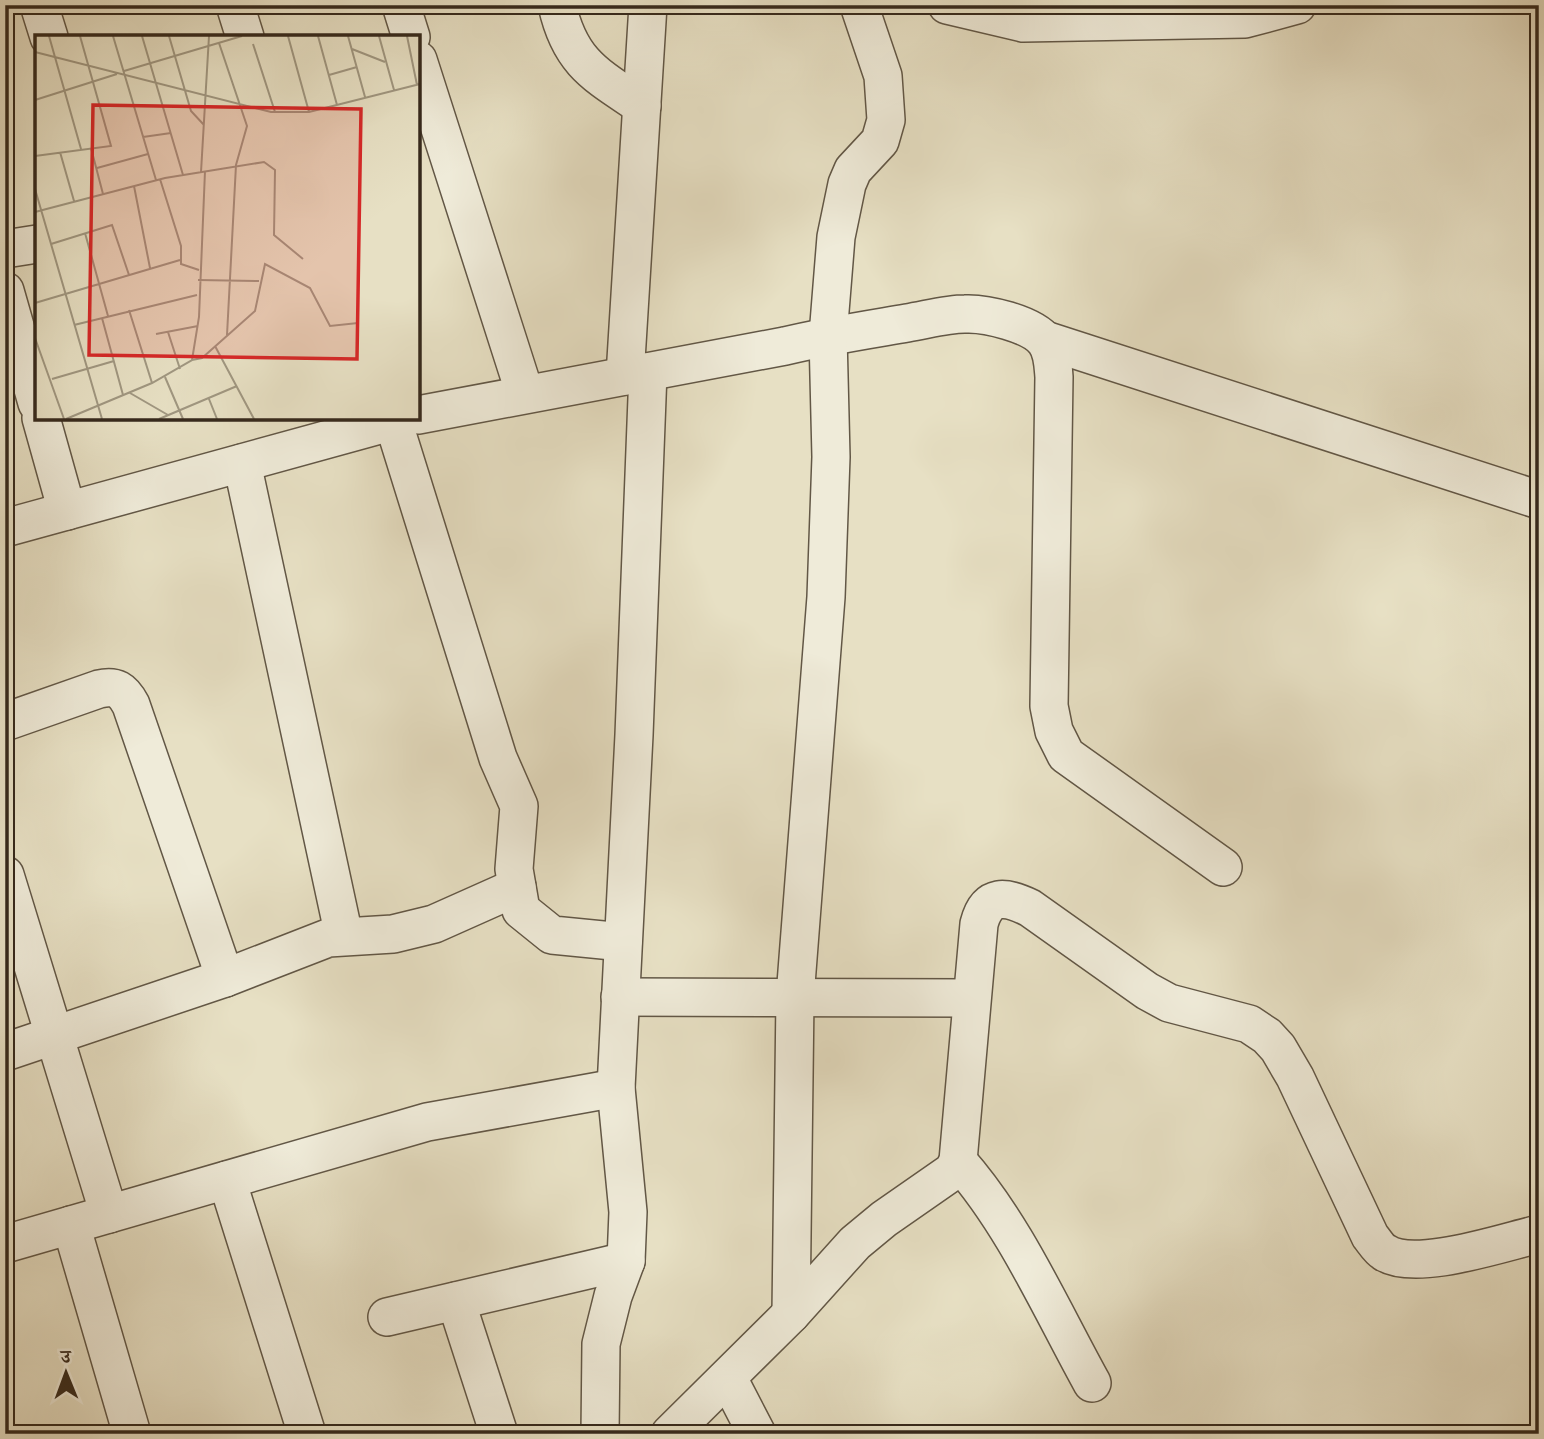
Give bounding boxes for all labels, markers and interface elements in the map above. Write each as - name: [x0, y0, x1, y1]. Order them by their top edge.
- inset map: [35, 35, 420, 420]
- north arrow: [32, 1338, 102, 1408]
- text: उ: [59, 1346, 72, 1368]

